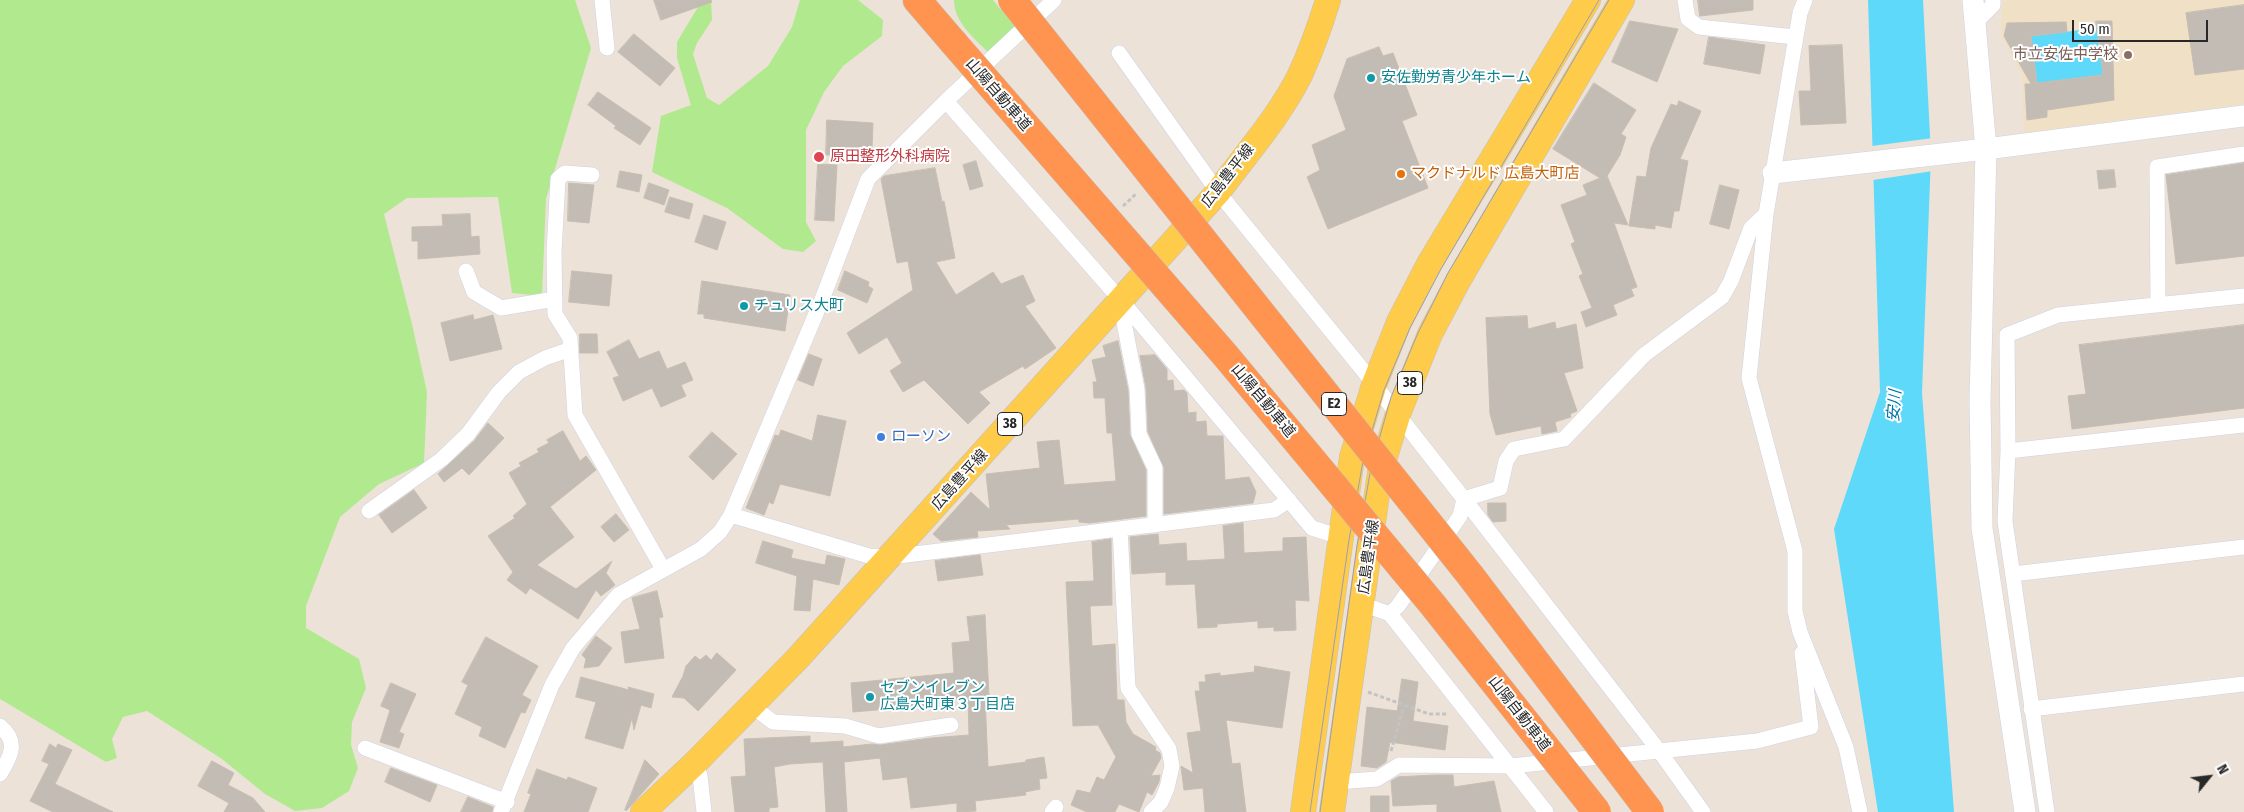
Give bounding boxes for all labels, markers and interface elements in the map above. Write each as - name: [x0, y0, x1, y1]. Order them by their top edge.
- scale bar: [2074, 10, 2210, 42]
- text: 50 m: [2080, 20, 2110, 38]
- place label: 市立安佐中学校: [2013, 46, 2118, 64]
- marker: 市立安佐中学校: [2122, 49, 2134, 61]
- street label: 山陽自動車道: [962, 55, 1034, 135]
- place label: 安佐勤労青少年ホーム: [1381, 69, 1531, 87]
- marker: 安佐勤労青少年ホーム: [1365, 72, 1377, 84]
- street label: 広島豊平線: [1198, 141, 1258, 211]
- place label: 原田整形外科病院: [830, 148, 950, 166]
- marker: 原田整形外科病院: [812, 150, 826, 164]
- place label: マクドナルド 広島大町店: [1411, 165, 1580, 183]
- marker: マクドナルド 広島大町店: [1395, 168, 1407, 180]
- place label: チュリス大町: [754, 297, 844, 315]
- marker: チュリス大町: [738, 300, 750, 312]
- street label: 山陽自動車道: [1227, 361, 1299, 441]
- road number: 38: [1398, 372, 1422, 394]
- water label: 安川: [1884, 389, 1906, 423]
- road number: E2: [1322, 392, 1346, 416]
- road number: 38: [998, 412, 1022, 436]
- place label: ローソン: [891, 428, 951, 446]
- marker: ローソン: [875, 431, 887, 443]
- street label: 広島豊平線: [928, 446, 992, 514]
- street label: 広島豊平線: [1355, 519, 1383, 595]
- street label: 山陽自動車道: [1484, 673, 1554, 755]
- place label: セブンイレブン 広島大町東３丁目店: [880, 679, 1015, 714]
- marker: セブンイレブン 広島大町東３丁目店: [864, 691, 876, 703]
- north arrow: [2184, 752, 2234, 802]
- text: N: [2213, 762, 2232, 777]

